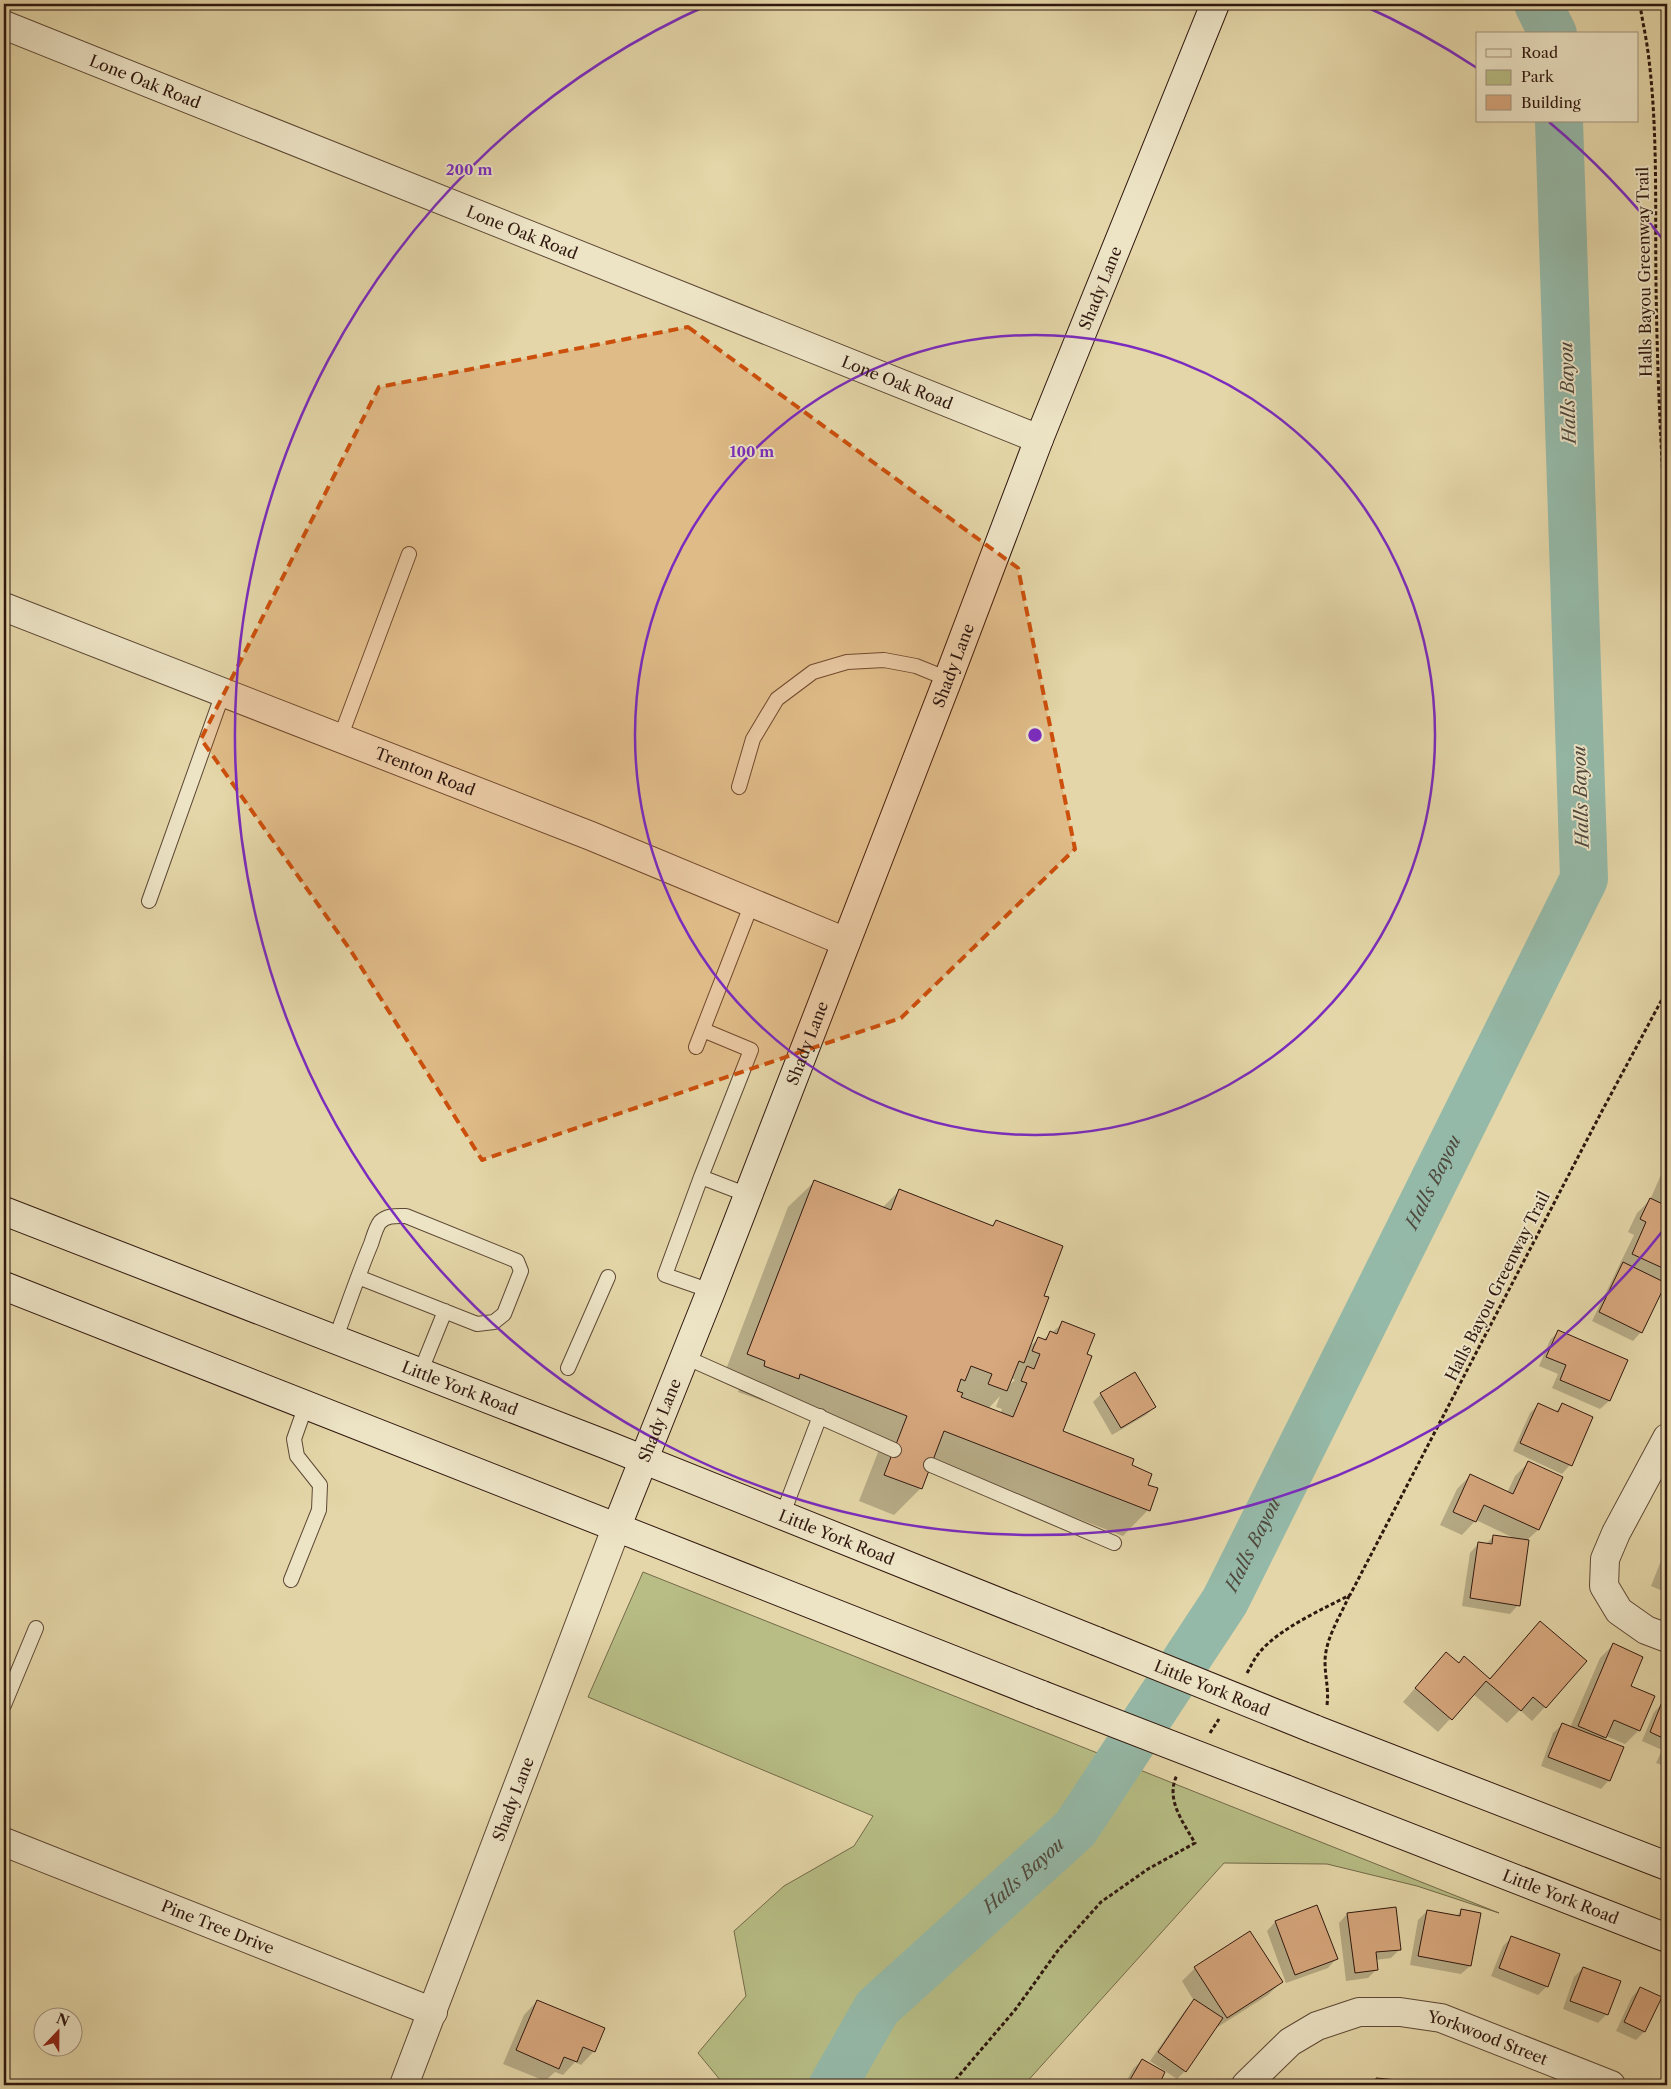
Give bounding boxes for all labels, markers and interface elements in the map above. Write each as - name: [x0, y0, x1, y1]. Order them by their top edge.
- legend: [1476, 32, 1638, 122]
- text: Road: [1521, 43, 1558, 62]
- street label: Lone Oak Road: [87, 50, 204, 113]
- text: Park: [1521, 67, 1555, 86]
- text: Building: [1521, 93, 1581, 112]
- text: 200 m: [446, 160, 492, 179]
- street label: Halls Bayou Greenway Trail: [1632, 167, 1656, 377]
- street label: Lone Oak Road: [464, 201, 581, 264]
- street label: Shady Lane: [1074, 243, 1126, 333]
- water label: Halls Bayou: [1555, 341, 1581, 446]
- street label: Lone Oak Road: [839, 351, 956, 414]
- text: 100 m: [730, 442, 774, 461]
- street label: Shady Lane: [928, 620, 978, 710]
- centre of rings: [1026, 726, 1044, 744]
- street label: Trenton Road: [372, 743, 478, 800]
- water label: Halls Bayou: [1568, 745, 1594, 850]
- street label: Shady Lane: [782, 998, 832, 1088]
- water label: Halls Bayou: [1400, 1131, 1466, 1235]
- street label: Halls Bayou Greenway Trail: [1440, 1188, 1554, 1384]
- street label: Little York Road: [399, 1356, 521, 1420]
- street label: Shady Lane: [634, 1375, 685, 1465]
- water label: Halls Bayou: [1219, 1494, 1286, 1597]
- street label: Little York Road: [776, 1505, 897, 1569]
- street label: Little York Road: [1151, 1656, 1273, 1720]
- street label: Shady Lane: [488, 1754, 538, 1844]
- water label: Halls Bayou: [977, 1833, 1069, 1919]
- street label: Little York Road: [1500, 1865, 1622, 1928]
- street label: Pine Tree Drive: [159, 1895, 277, 1958]
- north arrow: [32, 2006, 82, 2056]
- street label: Yorkwood Street: [1426, 2006, 1551, 2069]
- text: N: [54, 2009, 72, 2031]

